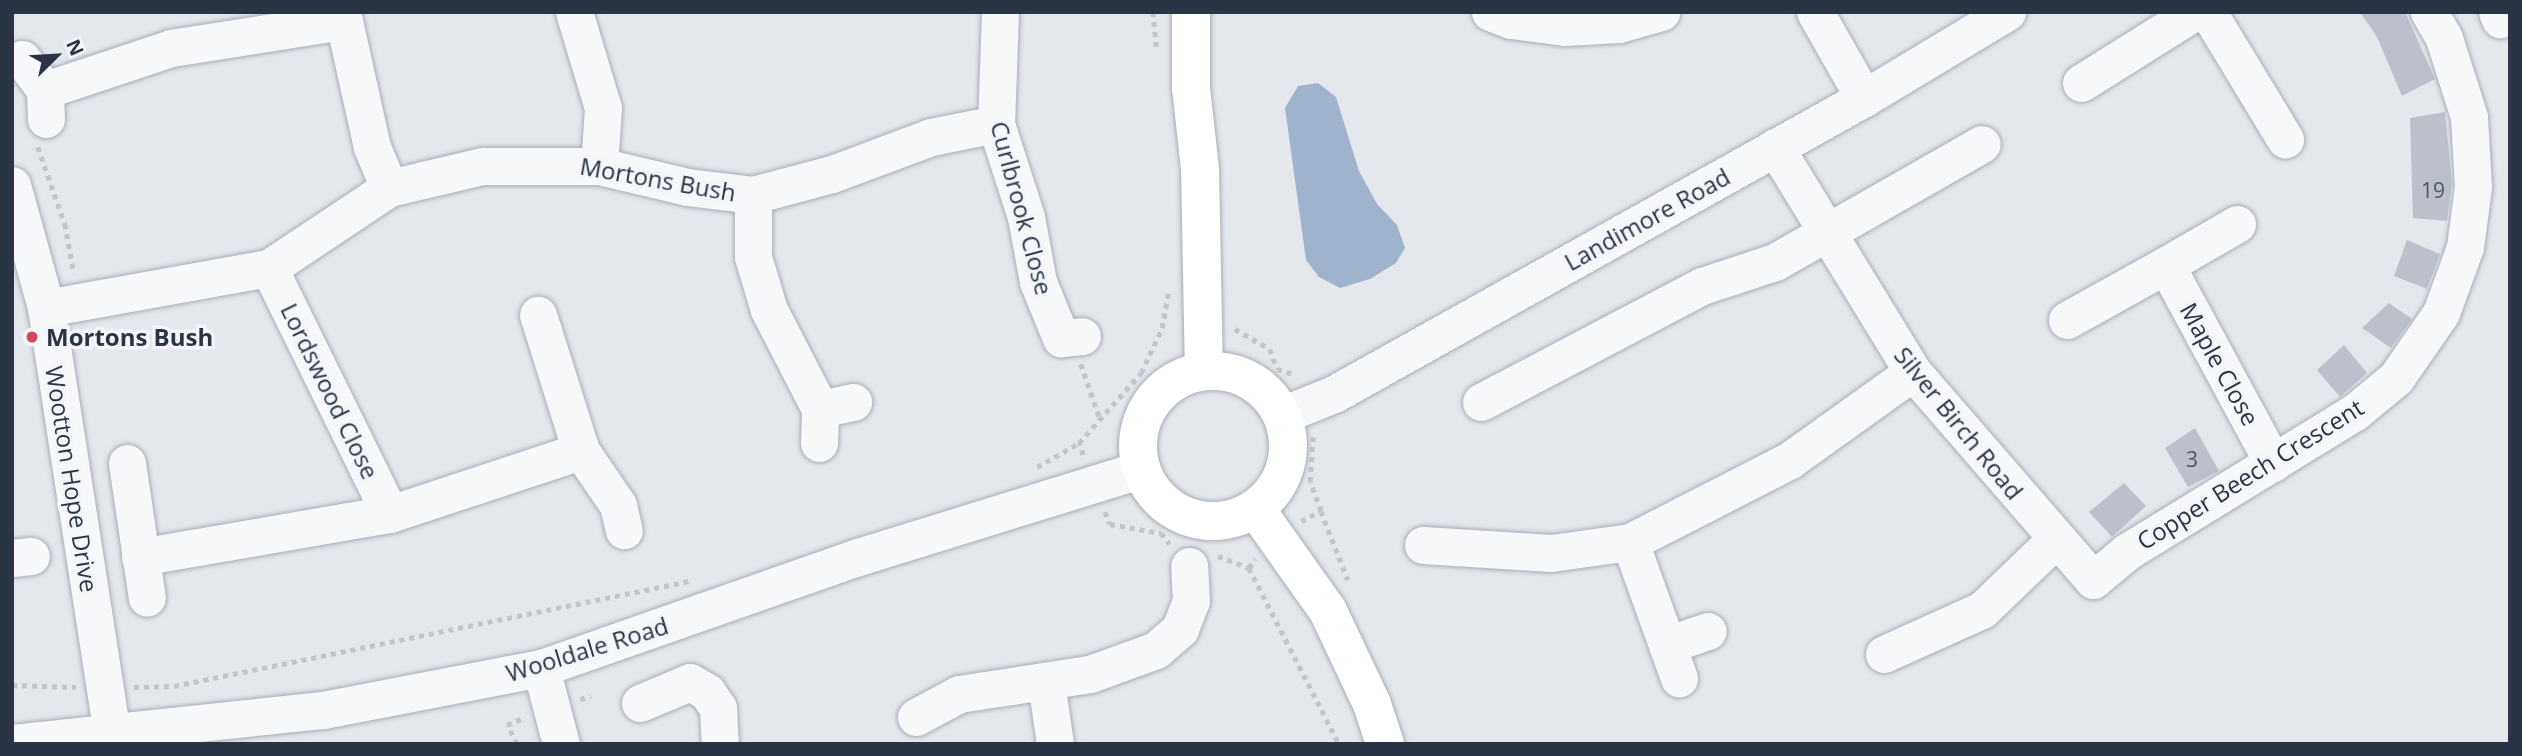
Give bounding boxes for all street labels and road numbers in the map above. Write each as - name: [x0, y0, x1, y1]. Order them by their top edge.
- street label: Curlbrook Close: [985, 118, 1059, 298]
- street label: Mortons Bush: [578, 151, 738, 207]
- street label: Landimore Road: [1559, 162, 1735, 276]
- street label: Lordswood Close: [275, 298, 385, 484]
- street label: Maple Close: [2174, 298, 2266, 430]
- street label: Silver Birch Road: [1889, 341, 2029, 505]
- street label: Wootton Hope Drive: [40, 364, 104, 594]
- street label: Copper Beech Crescent: [2132, 393, 2368, 555]
- street label: Wooldale Road: [502, 611, 672, 687]

